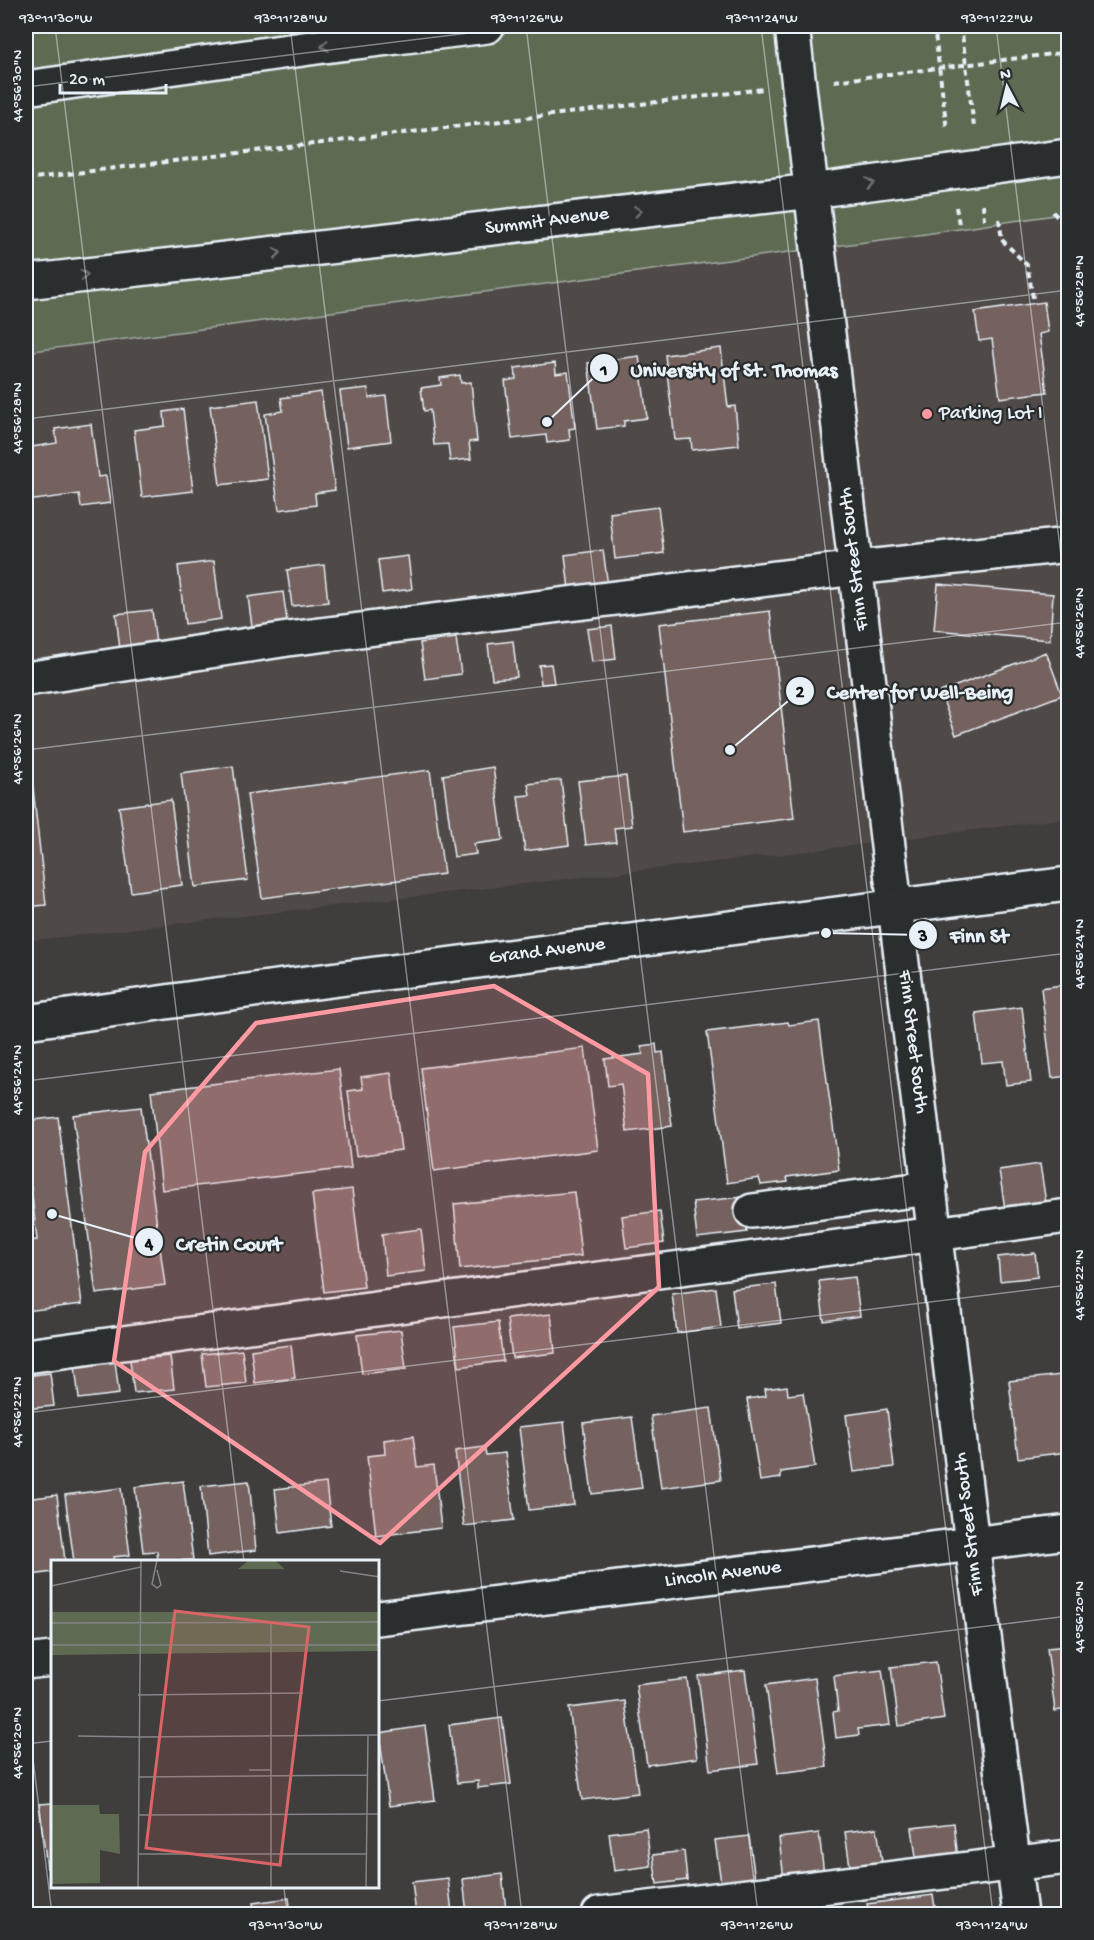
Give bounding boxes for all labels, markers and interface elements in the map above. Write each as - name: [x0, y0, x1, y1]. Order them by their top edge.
- text: 93°11'30"W: [18, 10, 93, 28]
- text: 93°11'28"W: [254, 10, 328, 28]
- text: 93°11'26"W: [490, 10, 563, 28]
- text: 93°11'24"W: [725, 10, 798, 28]
- text: 93°11'22"W: [960, 10, 1033, 28]
- one-way arrow: [320, 39, 329, 51]
- text: 44°56'30"N: [9, 50, 27, 122]
- scale bar: [60, 57, 166, 95]
- north arrow: [977, 57, 1037, 117]
- text: N: [999, 65, 1012, 86]
- text: 20 m: [69, 70, 105, 91]
- one-way arrow: [866, 178, 875, 190]
- street label: Summit Avenue: [484, 203, 611, 241]
- one-way arrow: [633, 206, 643, 218]
- one-way arrow: [273, 247, 282, 260]
- text: 44°56'28"N: [1071, 255, 1089, 327]
- one-way arrow: [79, 269, 88, 282]
- callout: University of St. Thomas: [589, 349, 850, 388]
- text: University of St. Thomas: [630, 360, 839, 385]
- text: 1: [599, 361, 608, 382]
- text: 44°56'28"N: [9, 382, 27, 454]
- place label: Parking Lot I: [938, 403, 1043, 426]
- marker: Parking Lot I: [920, 407, 934, 421]
- street label: Finn Street South: [835, 486, 875, 633]
- text: 44°56'26"N: [1071, 587, 1089, 659]
- callout: Center for Well-Being: [785, 671, 1025, 710]
- text: Center for Well-Being: [826, 682, 1013, 707]
- text: 2: [796, 683, 805, 704]
- text: 44°56'26"N: [9, 713, 27, 785]
- callout: Finn St: [908, 915, 1021, 954]
- text: 44°56'24"N: [1071, 918, 1089, 989]
- text: Finn St: [949, 926, 1011, 951]
- text: 3: [917, 927, 928, 948]
- street label: Grand Avenue: [488, 933, 607, 971]
- street label: Finn Street South: [892, 968, 932, 1115]
- text: 44°56'24"N: [9, 1044, 27, 1115]
- callout: Cretin Court: [134, 1223, 294, 1262]
- text: Cretin Court: [175, 1234, 284, 1259]
- text: 4: [144, 1235, 154, 1256]
- text: 44°56'22"N: [1071, 1249, 1089, 1320]
- text: 44°56'22"N: [9, 1376, 27, 1447]
- street label: Finn Street South: [950, 1451, 990, 1598]
- street label: Lincoln Avenue: [663, 1556, 783, 1594]
- inset map: [51, 1560, 380, 1889]
- text: 44°56'20"N: [1071, 1581, 1089, 1653]
- text: 44°56'20"N: [9, 1707, 27, 1779]
- text: 93°11'30"W: [248, 1917, 323, 1935]
- text: 93°11'28"W: [484, 1917, 558, 1935]
- text: 93°11'26"W: [720, 1917, 793, 1935]
- text: 93°11'24"W: [955, 1917, 1028, 1935]

